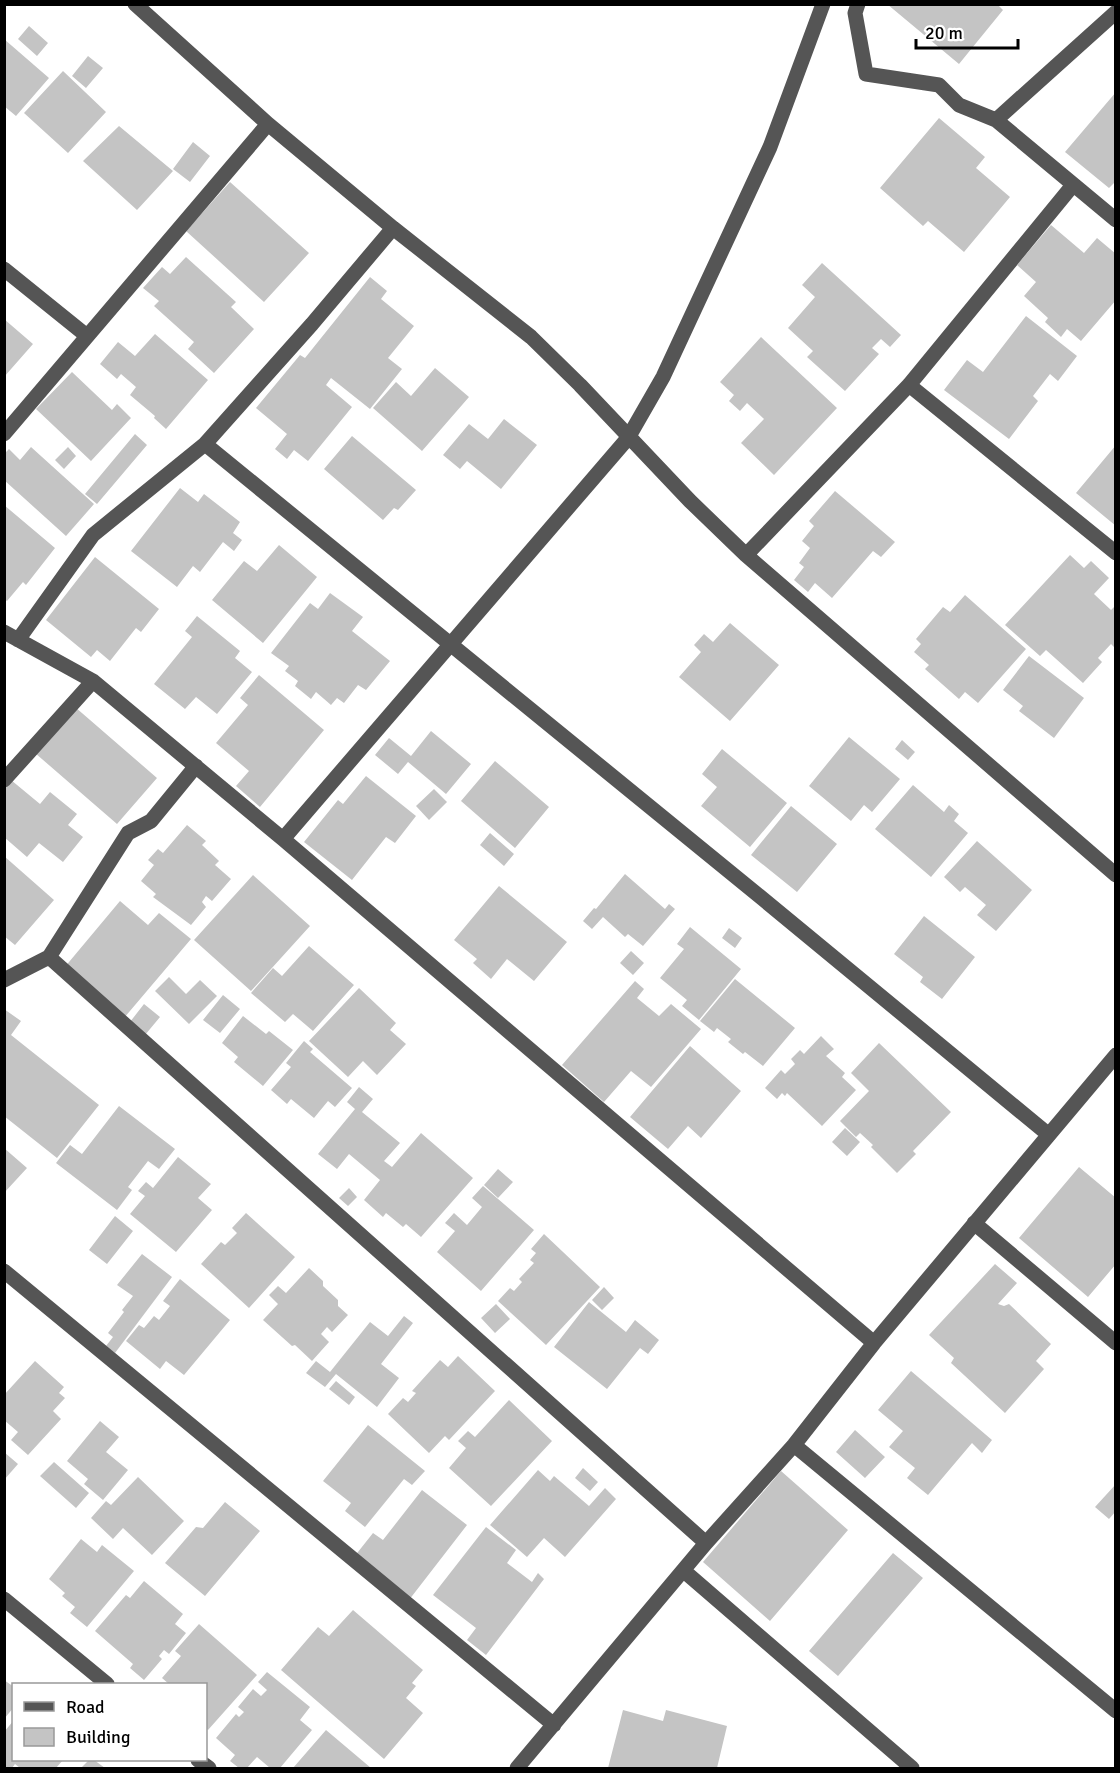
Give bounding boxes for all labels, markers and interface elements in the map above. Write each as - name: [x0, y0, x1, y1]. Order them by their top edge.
- scale bar: [916, 12, 1018, 50]
- text: 20 m: [925, 22, 963, 44]
- legend: [12, 1683, 207, 1761]
- text: Road: [66, 1696, 105, 1718]
- text: Building: [66, 1726, 130, 1748]

